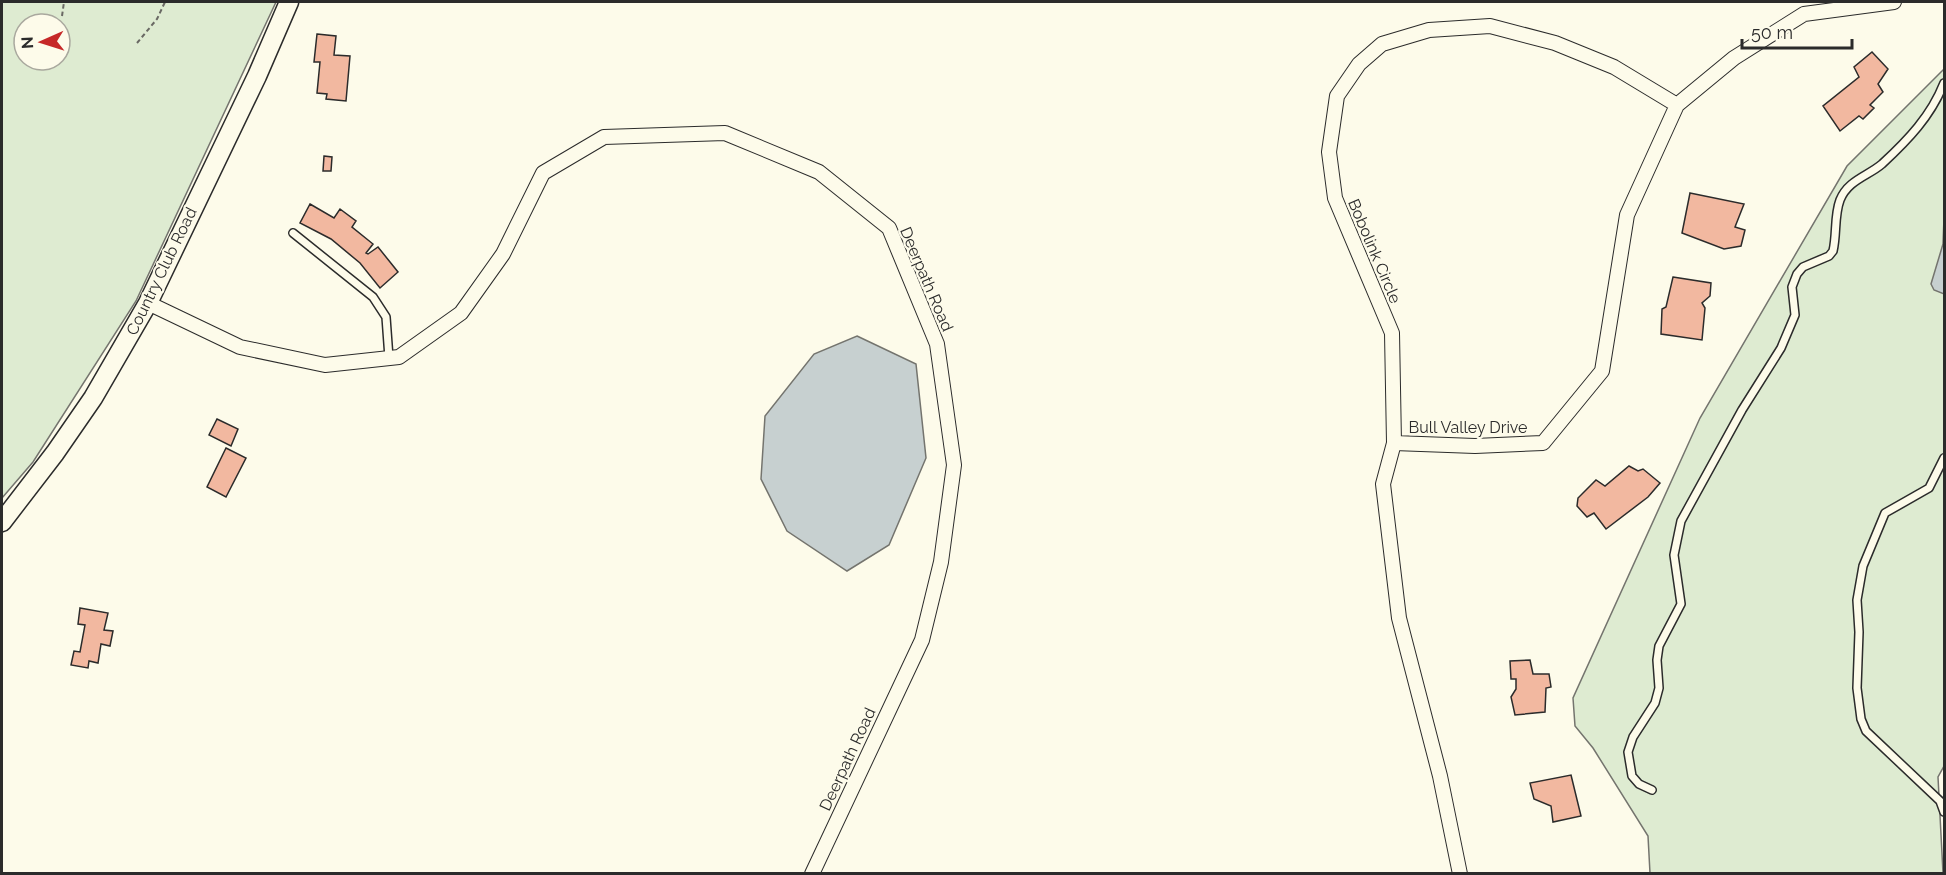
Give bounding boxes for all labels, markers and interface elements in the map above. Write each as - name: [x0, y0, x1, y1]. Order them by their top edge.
- north arrow: [12, 12, 72, 72]
- scale bar: [1742, 12, 1852, 50]
- text: 50 m: [1751, 22, 1793, 43]
- text: N: [18, 36, 37, 49]
- street label: Bobolink Circle: [1344, 196, 1405, 306]
- street label: Country Club Road: [122, 204, 201, 338]
- street label: Deerpath Road: [896, 224, 957, 334]
- street label: Bull Valley Drive: [1408, 418, 1528, 437]
- street label: Deerpath Road: [815, 705, 880, 814]

